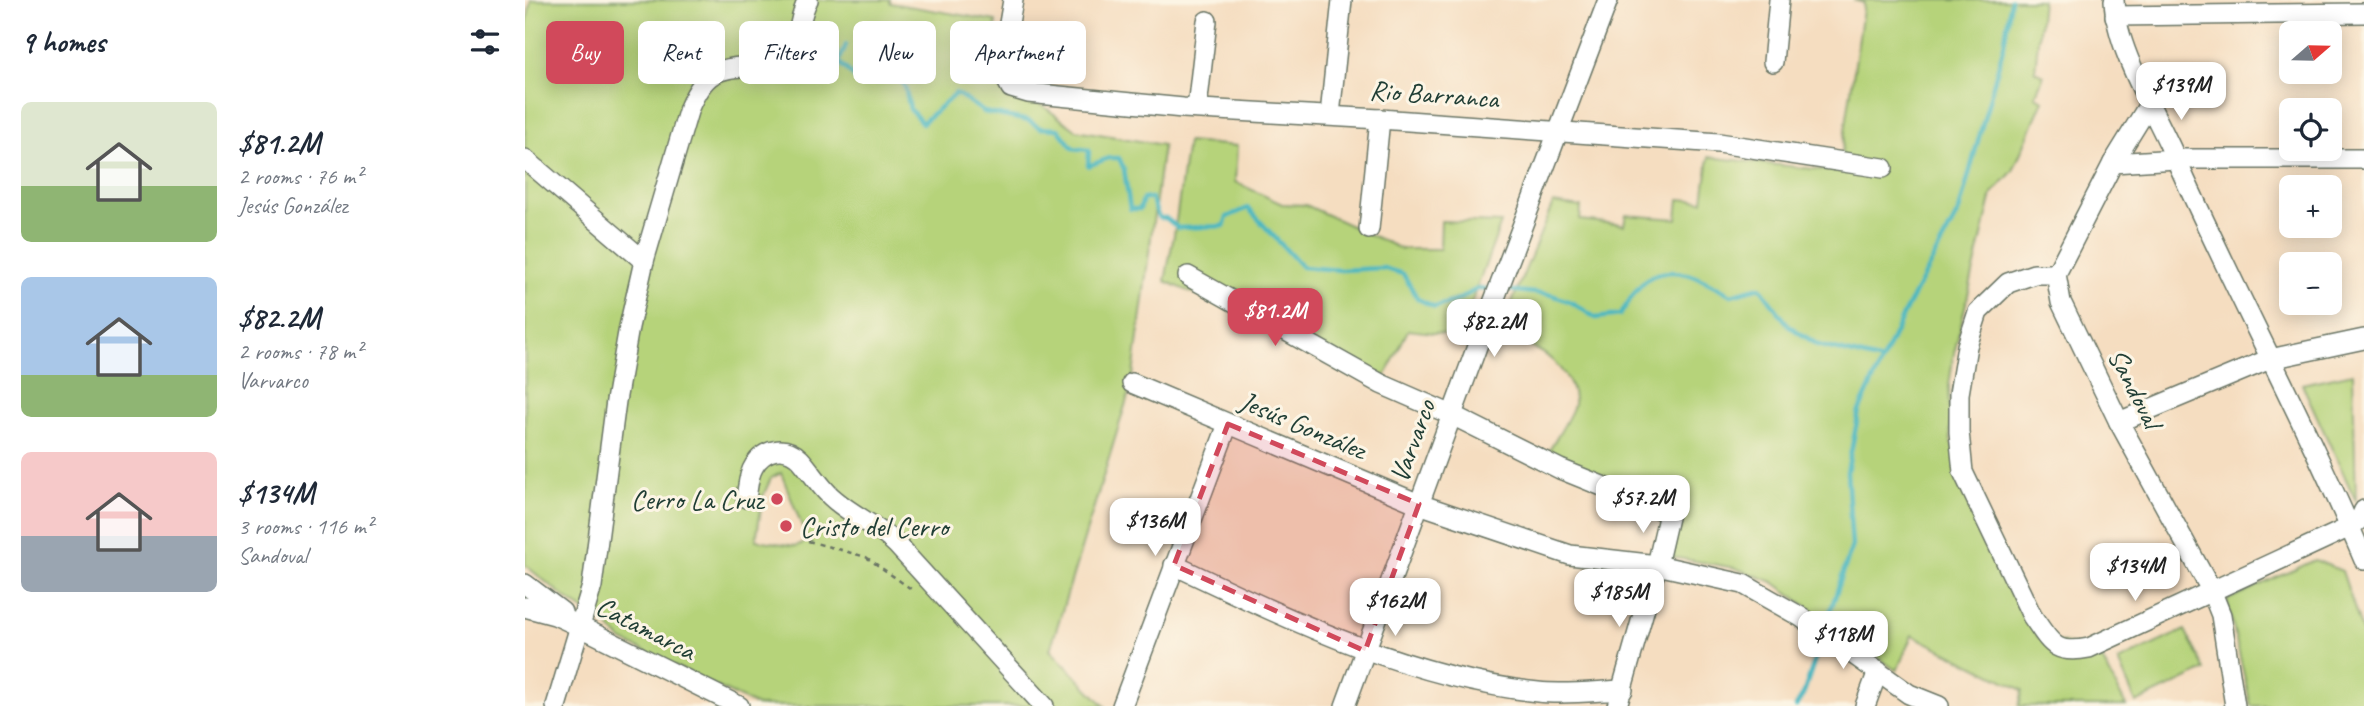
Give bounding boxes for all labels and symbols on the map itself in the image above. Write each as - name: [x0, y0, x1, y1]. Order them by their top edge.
- north arrow: [2279, 21, 2341, 84]
- pin: $139M: [2132, 62, 2230, 122]
- street label: Rio Barranca: [1368, 72, 1501, 116]
- pin: $81.2M: [1218, 288, 1332, 348]
- pin: $82.2M: [1437, 300, 1551, 359]
- street label: Sandoval: [2100, 342, 2172, 438]
- street label: Jesús González: [1233, 382, 1373, 468]
- street label: Varvarco: [1381, 393, 1444, 487]
- pin: $57.2M: [1586, 476, 1700, 535]
- place label: Cerro La Cruz: [631, 482, 765, 517]
- marker: Cerro La Cruz: [769, 491, 785, 507]
- pin: $136M: [1106, 498, 1204, 558]
- place label: Cristo del Cerro: [800, 509, 951, 544]
- marker: Cristo del Cerro: [778, 518, 794, 534]
- pin: $134M: [2086, 544, 2184, 603]
- pin: $185M: [1570, 570, 1668, 629]
- pin: $162M: [1346, 578, 1444, 638]
- street label: Catamarca: [590, 588, 703, 669]
- pin: $118M: [1794, 612, 1892, 671]

